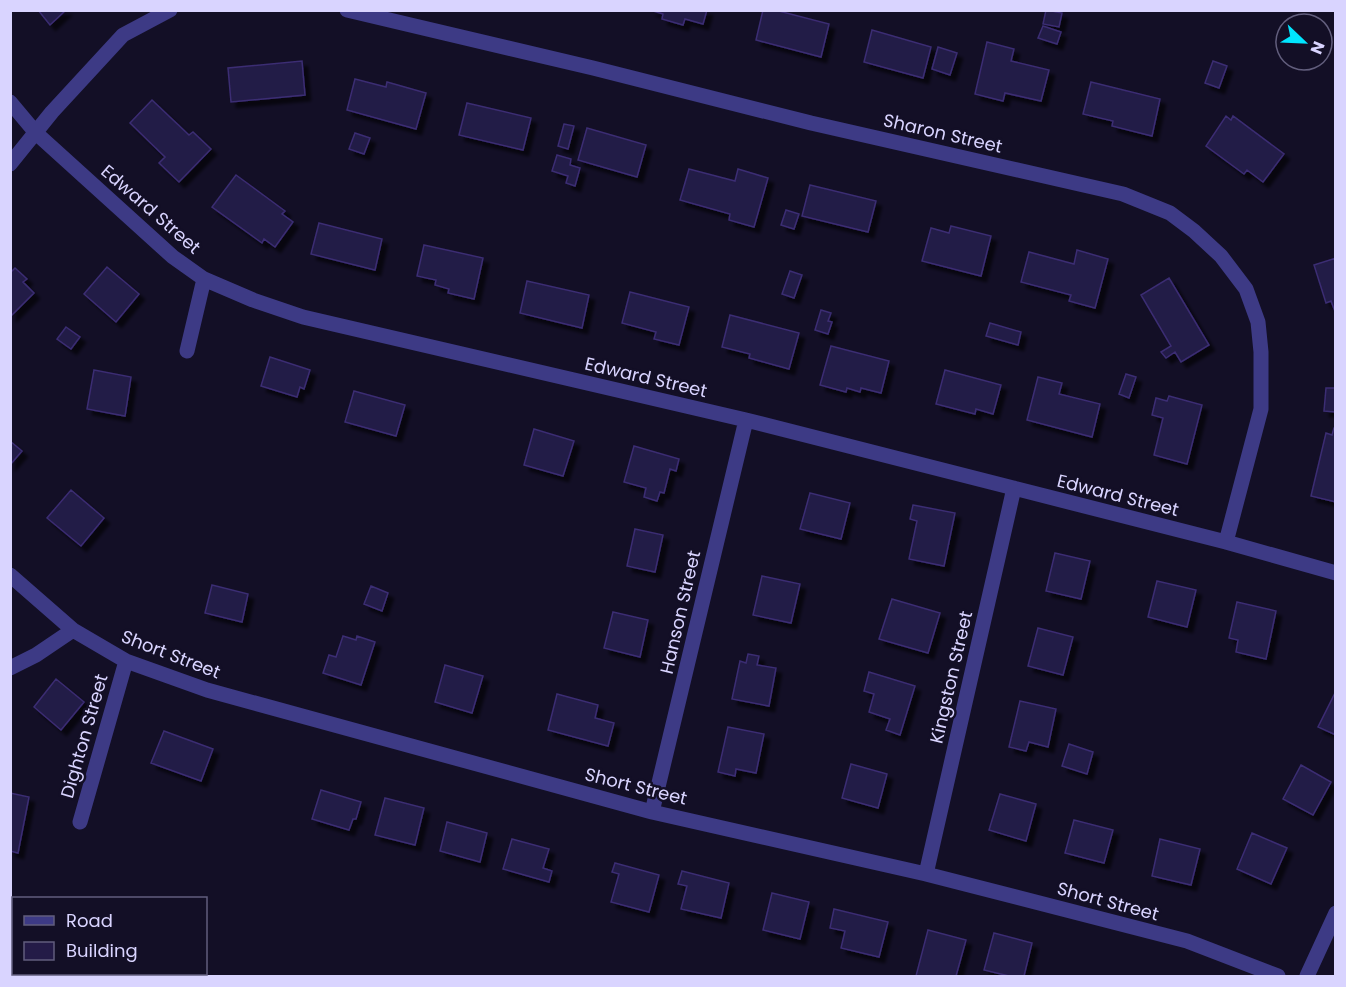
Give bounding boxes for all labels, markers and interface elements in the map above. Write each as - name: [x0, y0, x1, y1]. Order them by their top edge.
- north arrow: [1274, 12, 1334, 72]
- text: N: [1304, 38, 1330, 58]
- street label: Sharon Street: [881, 107, 1005, 159]
- street label: Edward Street: [96, 159, 206, 259]
- street label: Edward Street: [582, 351, 710, 403]
- street label: Edward Street: [1054, 468, 1182, 522]
- street label: Hanson Street: [654, 548, 706, 676]
- street label: Kingston Street: [924, 608, 978, 746]
- street label: Short Street: [118, 624, 224, 684]
- street label: Dighton Street: [54, 671, 114, 801]
- street label: Short Street: [582, 761, 690, 811]
- street label: Short Street: [1054, 875, 1162, 927]
- legend: [12, 897, 207, 975]
- text: Road: [66, 908, 113, 933]
- text: Building: [66, 938, 138, 963]

